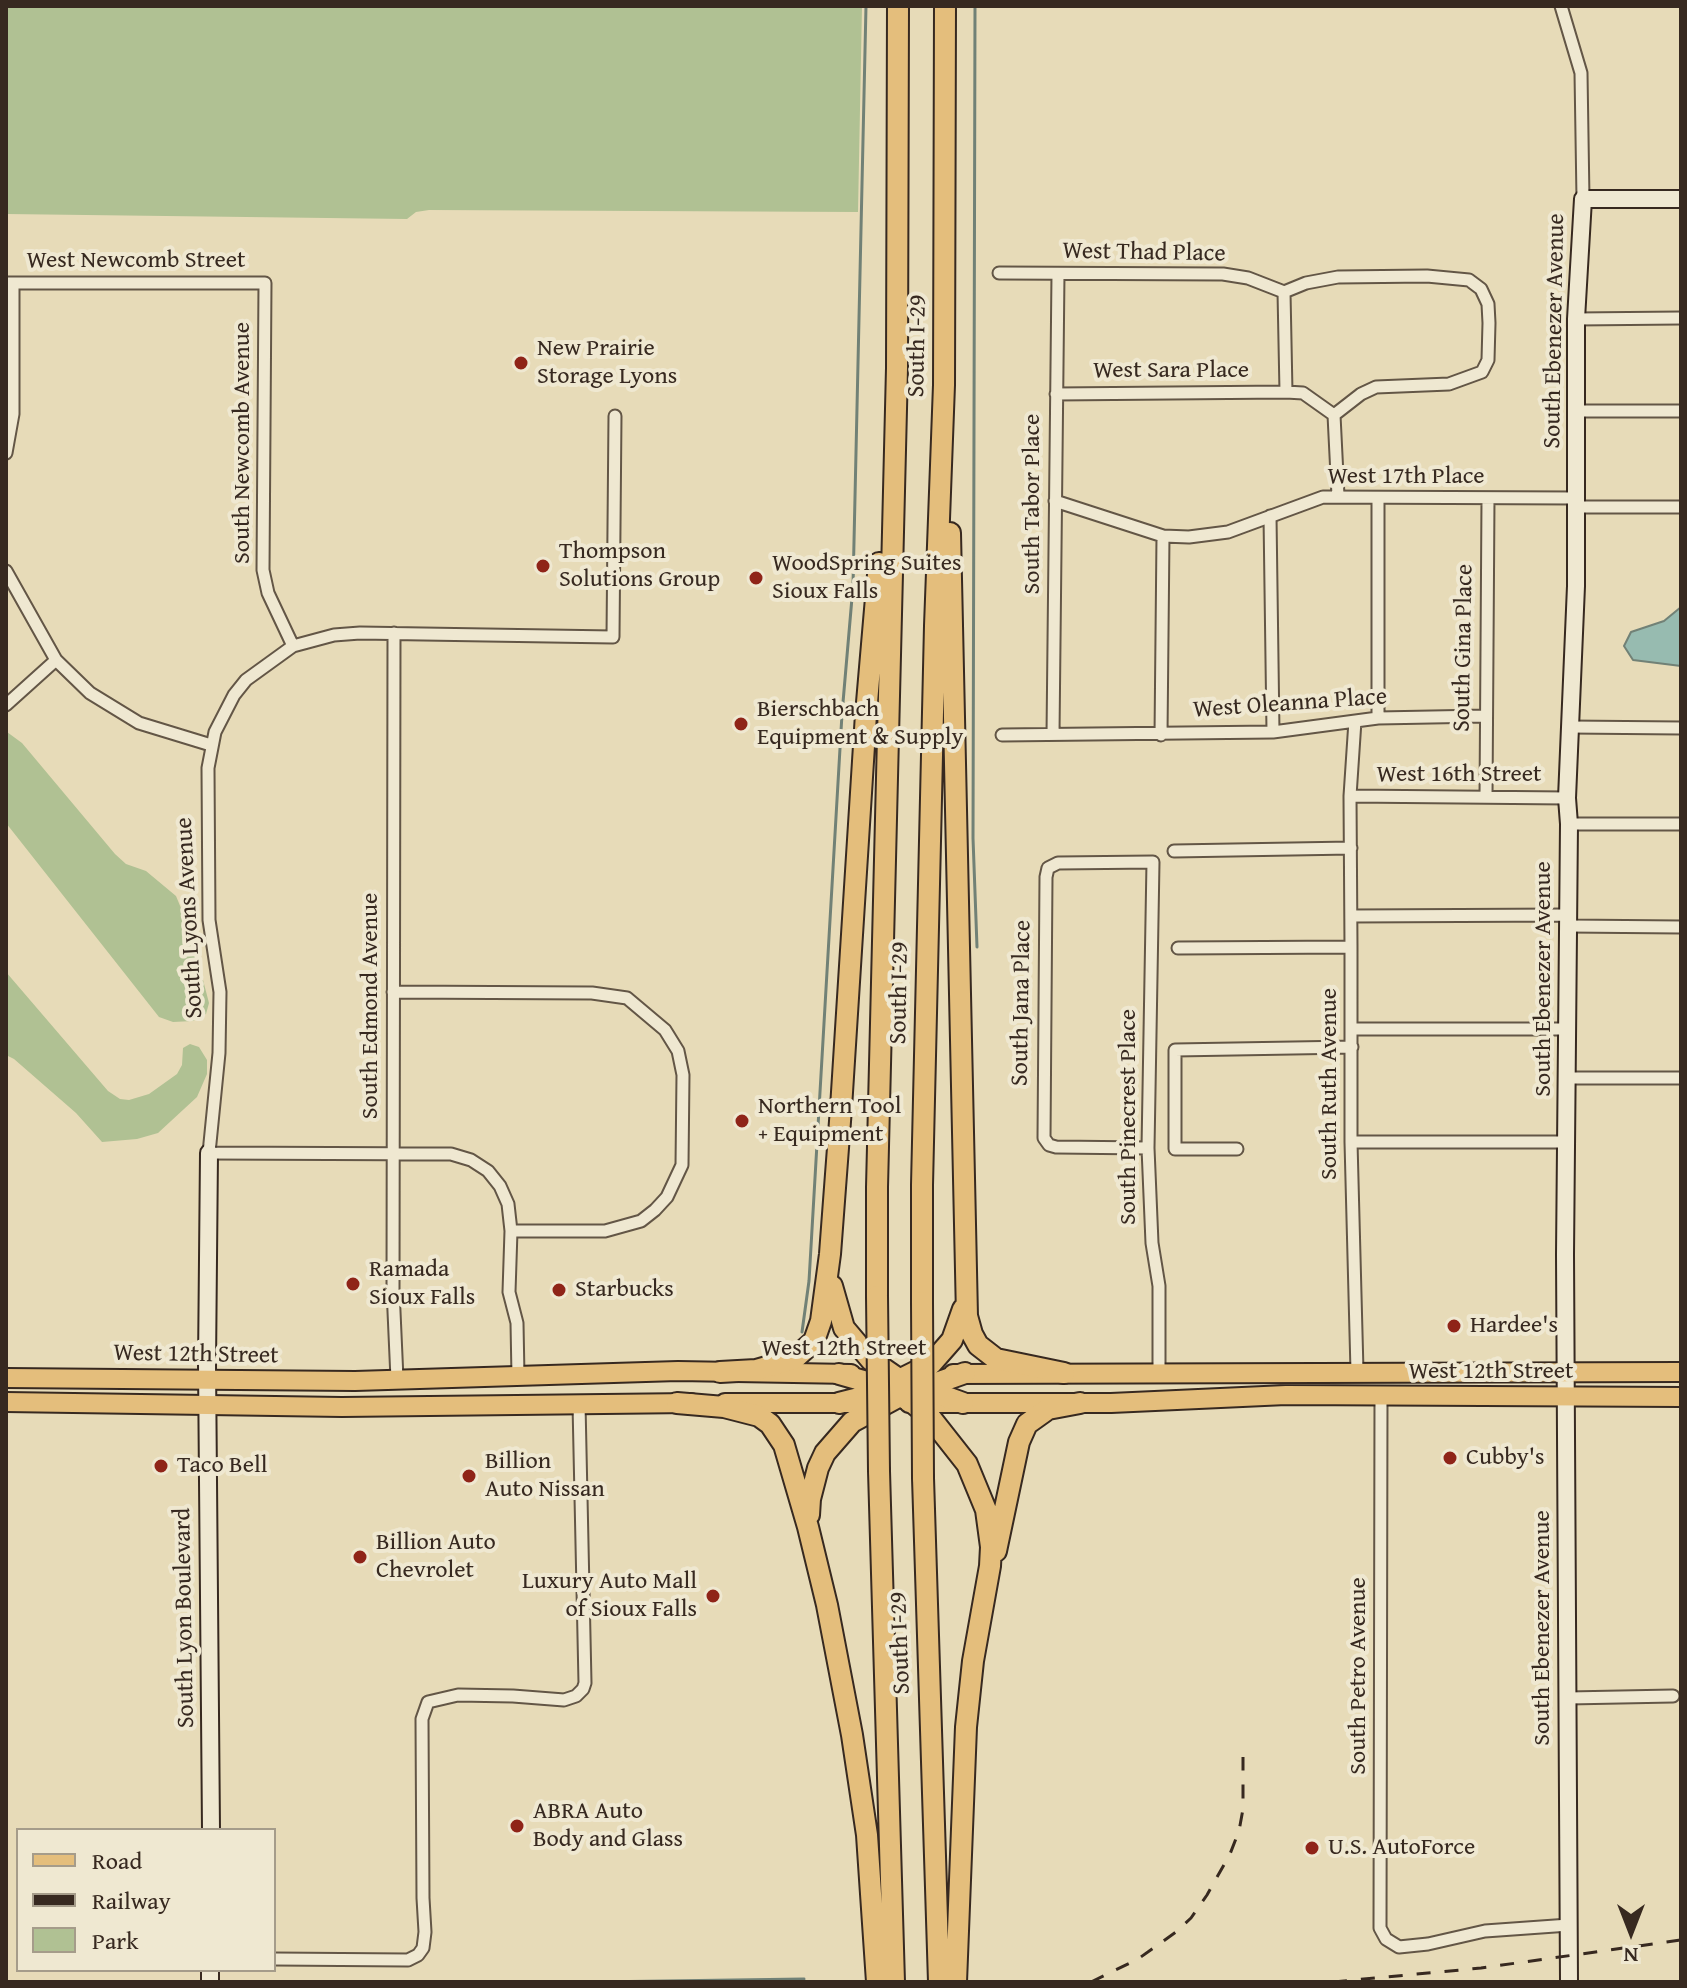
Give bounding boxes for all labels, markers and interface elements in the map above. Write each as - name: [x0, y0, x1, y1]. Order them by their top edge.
- street label: South Ebenezer Avenue: [1539, 213, 1571, 449]
- street label: West Thad Place: [1062, 237, 1226, 269]
- street label: West Newcomb Street: [27, 247, 245, 275]
- street label: South I-29: [903, 294, 933, 398]
- street label: South Newcomb Avenue: [229, 322, 257, 564]
- place label: New Prairie Storage Lyons: [537, 335, 677, 391]
- marker: New Prairie Storage Lyons: [512, 354, 530, 372]
- street label: West Sara Place: [1093, 357, 1249, 385]
- street label: South Tabor Place: [1019, 414, 1047, 594]
- street label: West 17th Place: [1327, 463, 1485, 491]
- place label: Thompson Solutions Group: [559, 538, 720, 594]
- place label: WoodSpring Suites Sioux Falls: [772, 550, 961, 606]
- marker: Thompson Solutions Group: [534, 557, 552, 575]
- street label: South Gina Place: [1448, 564, 1480, 732]
- marker: WoodSpring Suites Sioux Falls: [747, 569, 765, 587]
- street label: West Oleanna Place: [1192, 683, 1388, 725]
- place label: Bierschbach Equipment & Supply: [757, 696, 963, 752]
- marker: Bierschbach Equipment & Supply: [732, 715, 750, 733]
- street label: West 16th Street: [1376, 761, 1542, 789]
- street label: South Lyons Avenue: [170, 817, 210, 1019]
- street label: South Ebenezer Avenue: [1530, 861, 1558, 1097]
- street label: South Edmond Avenue: [357, 893, 385, 1119]
- street label: South Jana Place: [1006, 920, 1038, 1086]
- street label: South I-29: [885, 941, 915, 1045]
- street label: South Ruth Avenue: [1316, 988, 1344, 1180]
- street label: South Pinecrest Place: [1115, 1009, 1143, 1225]
- place label: Northern Tool + Equipment: [758, 1093, 901, 1149]
- marker: Northern Tool + Equipment: [733, 1112, 751, 1130]
- place label: Ramada Sioux Falls: [369, 1256, 475, 1312]
- marker: Ramada Sioux Falls: [344, 1275, 362, 1293]
- place label: Starbucks: [575, 1276, 674, 1304]
- marker: Starbucks: [550, 1281, 568, 1299]
- place label: Hardee's: [1470, 1312, 1558, 1340]
- marker: Hardee's: [1445, 1317, 1463, 1335]
- street label: West 12th Street: [761, 1335, 927, 1363]
- street label: West 12th Street: [113, 1339, 279, 1371]
- street label: West 12th Street: [1408, 1358, 1574, 1386]
- place label: Cubby's: [1466, 1444, 1545, 1472]
- place label: Billion Auto Nissan: [485, 1448, 605, 1504]
- marker: Cubby's: [1441, 1449, 1459, 1467]
- place label: Taco Bell: [177, 1452, 267, 1480]
- marker: Taco Bell: [152, 1457, 170, 1475]
- marker: Billion Auto Nissan: [460, 1467, 478, 1485]
- street label: South Lyon Boulevard: [169, 1508, 201, 1728]
- street label: South Ebenezer Avenue: [1529, 1510, 1557, 1746]
- place label: Billion Auto Chevrolet: [376, 1529, 496, 1585]
- marker: Billion Auto Chevrolet: [351, 1548, 369, 1566]
- place label: Luxury Auto Mall of Sioux Falls: [522, 1568, 697, 1624]
- street label: South Petro Avenue: [1345, 1577, 1373, 1775]
- marker: Luxury Auto Mall of Sioux Falls: [704, 1587, 722, 1605]
- street label: South I-29: [885, 1591, 917, 1695]
- place label: ABRA Auto Body and Glass: [533, 1798, 683, 1854]
- marker: ABRA Auto Body and Glass: [508, 1817, 526, 1835]
- legend: [16, 1828, 276, 1972]
- place label: U.S. AutoForce: [1328, 1834, 1475, 1862]
- marker: U.S. AutoForce: [1303, 1839, 1321, 1857]
- text: Road: [92, 1843, 142, 1878]
- text: Railway: [92, 1883, 171, 1918]
- north arrow: [1591, 1892, 1671, 1972]
- text: Park: [92, 1923, 138, 1958]
- text: N: [1624, 1940, 1638, 1972]

